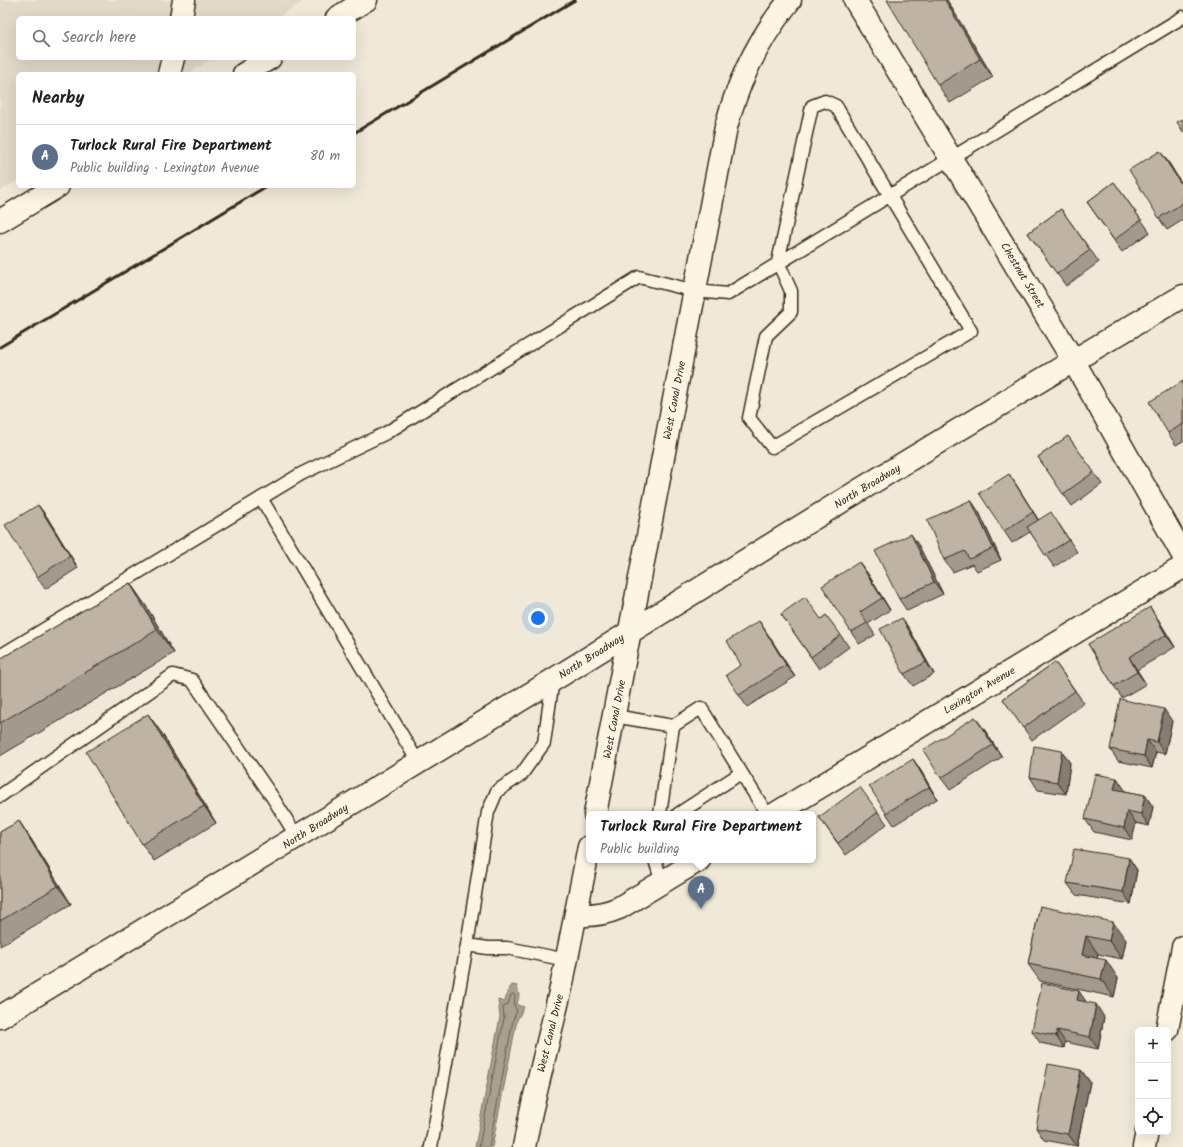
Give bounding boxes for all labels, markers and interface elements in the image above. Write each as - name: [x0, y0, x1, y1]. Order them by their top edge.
- search box: [16, 16, 356, 60]
- text: Search here: [62, 26, 136, 50]
- icon: search: [30, 27, 52, 49]
- text: Nearby: [32, 85, 84, 112]
- text: Turlock Rural Fire Department: [70, 134, 272, 158]
- text: A: [41, 146, 49, 167]
- text: 80 m: [310, 146, 340, 167]
- text: Public building · Lexington Avenue: [70, 158, 259, 179]
- street label: Chestnut Street: [995, 239, 1049, 313]
- street label: West Canal Drive: [659, 359, 691, 441]
- street label: North Broadway: [831, 459, 905, 514]
- your location: [528, 608, 548, 628]
- street label: North Broadway: [555, 629, 629, 684]
- street label: Lexington Avenue: [940, 662, 1019, 719]
- street label: West Canal Drive: [599, 678, 631, 760]
- street label: North Broadway: [279, 799, 353, 854]
- popup: [586, 811, 816, 863]
- text: Turlock Rural Fire Department: [600, 815, 802, 839]
- text: Public building: [600, 839, 680, 860]
- pin: A: [688, 876, 714, 909]
- street label: West Canal Drive: [533, 992, 569, 1074]
- map controls: [1135, 1027, 1171, 1135]
- button: +: [1135, 1027, 1171, 1063]
- button: −: [1135, 1063, 1171, 1099]
- button: locate: [1135, 1099, 1171, 1135]

